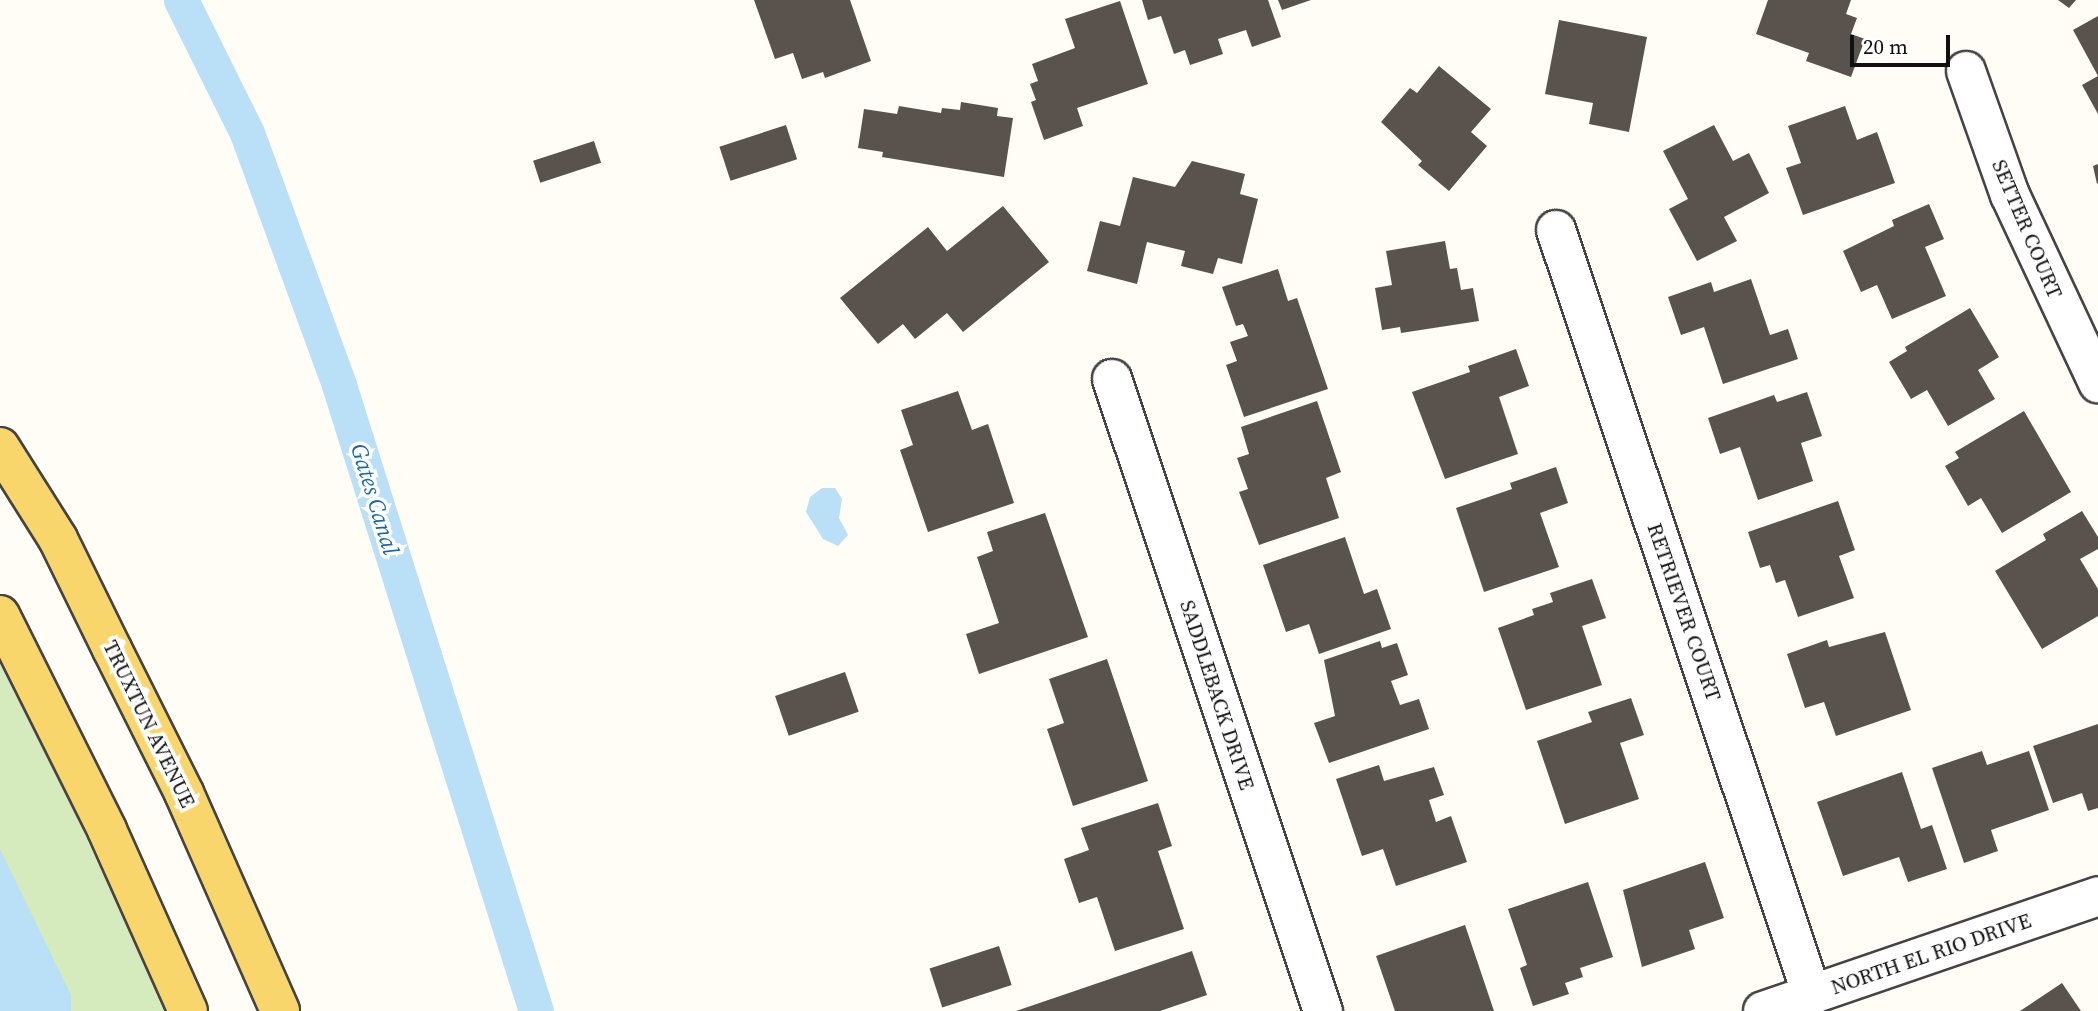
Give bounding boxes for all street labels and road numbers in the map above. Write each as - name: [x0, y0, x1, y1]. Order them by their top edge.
- street label: SETTER COURT: [1986, 156, 2068, 302]
- street label: RETRIEVER COURT: [1642, 520, 1726, 704]
- street label: SADDLEBACK DRIVE: [1174, 597, 1260, 793]
- street label: TRUXTUN AVENUE: [98, 636, 200, 812]
- street label: NORTH EL RIO DRIVE: [1828, 908, 2034, 1000]

